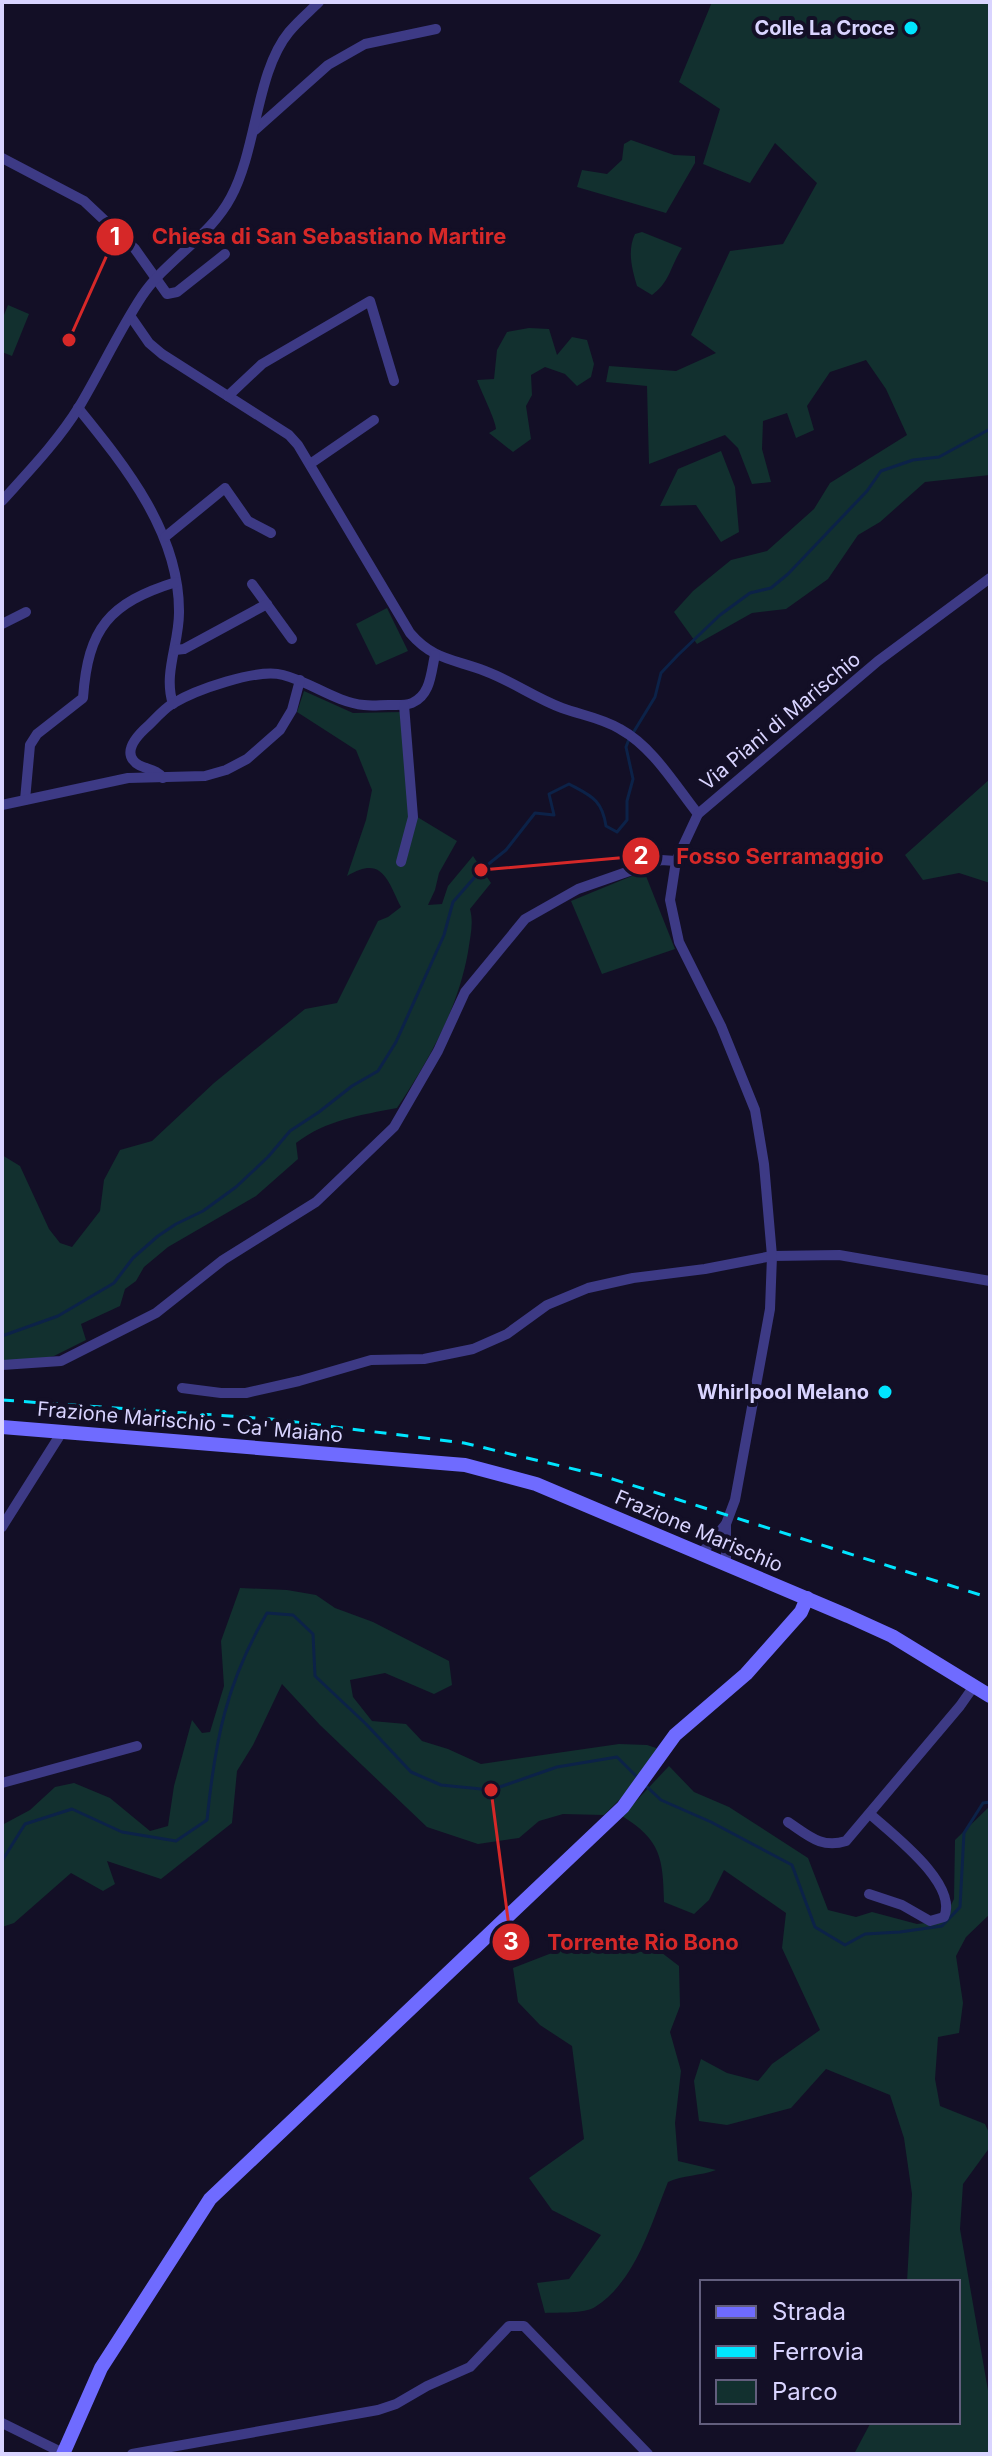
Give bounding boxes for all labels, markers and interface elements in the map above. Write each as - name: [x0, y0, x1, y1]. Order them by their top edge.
- place label: Colle La Croce: [754, 16, 895, 40]
- marker: Colle La Croce: [902, 19, 920, 37]
- callout: Chiesa di San Sebastiano Martire: [95, 214, 522, 260]
- text: 1: [110, 222, 120, 251]
- text: Chiesa di San Sebastiano Martire: [152, 223, 506, 249]
- street label: Via Piani di Marischio: [695, 647, 865, 795]
- callout: Fosso Serramaggio: [621, 833, 900, 879]
- text: 2: [633, 841, 649, 870]
- text: Fosso Serramaggio: [676, 843, 884, 869]
- place label: Whirlpool Melano: [697, 1380, 869, 1404]
- marker: Whirlpool Melano: [876, 1383, 894, 1401]
- street label: Frazione Marischio - Ca' Maiano: [36, 1397, 344, 1447]
- street label: Frazione Marischio: [612, 1485, 786, 1577]
- callout: Torrente Rio Bono: [491, 1919, 754, 1965]
- text: 3: [503, 1927, 519, 1956]
- text: Torrente Rio Bono: [547, 1929, 739, 1955]
- legend: [700, 2280, 960, 2424]
- text: Strada: [772, 2297, 846, 2326]
- text: Ferrovia: [772, 2337, 864, 2366]
- text: Parco: [772, 2377, 838, 2406]

